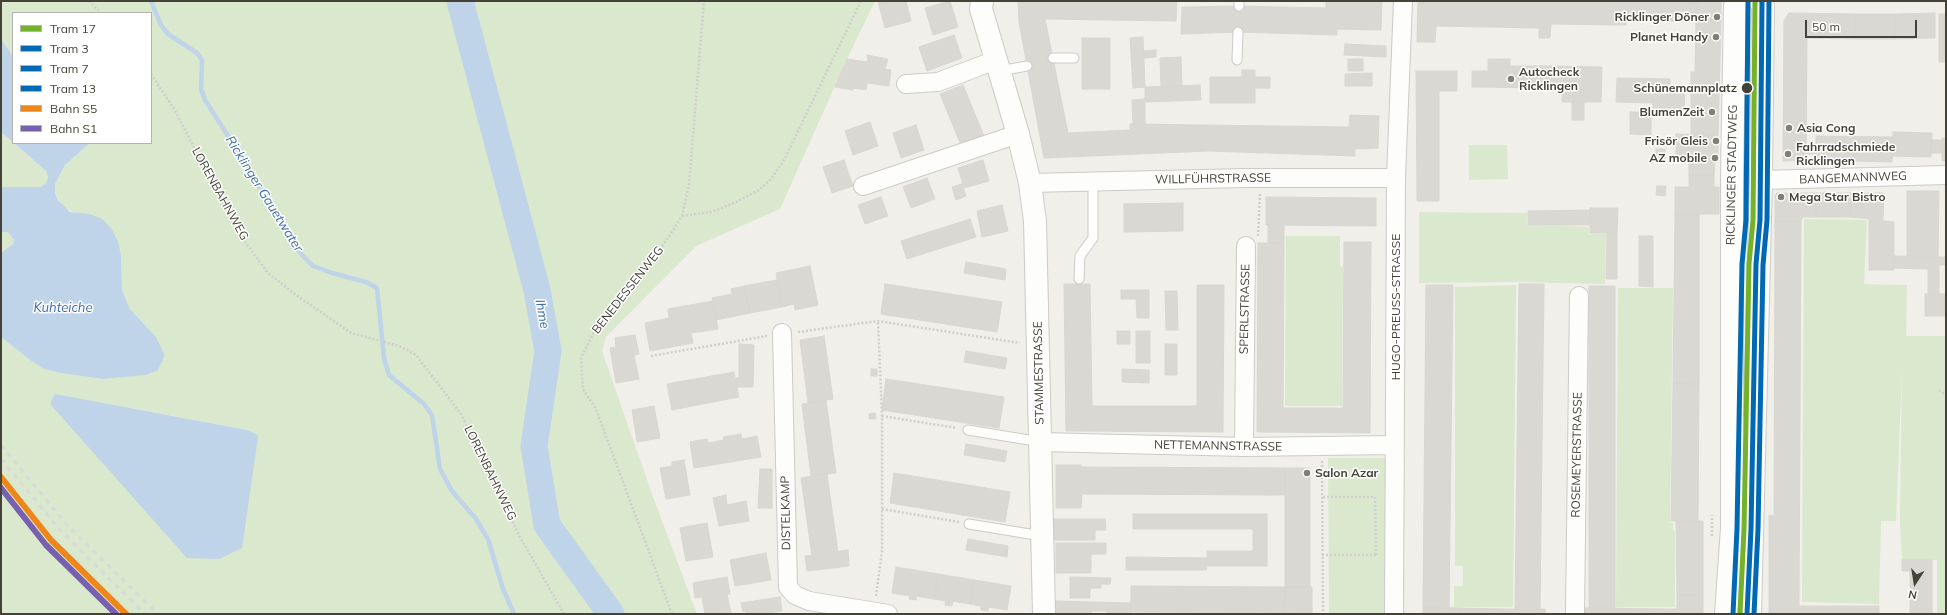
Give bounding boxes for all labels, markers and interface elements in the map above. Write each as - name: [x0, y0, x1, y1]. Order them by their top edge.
- place label: Ricklinger Döner: [1614, 10, 1709, 24]
- legend: [12, 12, 152, 144]
- marker: Ricklinger Döner: [1712, 12, 1722, 22]
- scale bar: [1807, 12, 1919, 38]
- text: 50 m: [1812, 19, 1840, 34]
- text: Tram 17: [50, 21, 96, 36]
- place label: Planet Handy: [1630, 30, 1708, 44]
- marker: Planet Handy: [1711, 32, 1721, 42]
- text: Tram 3: [50, 41, 89, 56]
- text: Tram 7: [50, 61, 89, 76]
- place label: Autocheck Ricklingen: [1519, 65, 1579, 93]
- marker: Autocheck Ricklingen: [1506, 74, 1516, 84]
- text: Tram 13: [50, 81, 96, 96]
- place label: Schünemannplatz: [1633, 81, 1737, 95]
- marker: Schünemannplatz: [1740, 81, 1754, 95]
- text: Bahn S5: [50, 101, 97, 116]
- place label: BlumenZeit: [1639, 105, 1704, 119]
- street label: RICKLINGER STADTWEG: [1724, 105, 1740, 245]
- marker: BlumenZeit: [1707, 107, 1717, 117]
- text: Bahn S1: [50, 121, 97, 136]
- place label: Asia Cong: [1797, 121, 1855, 135]
- marker: Asia Cong: [1784, 123, 1794, 133]
- water label: Ricklinger Gauetwater: [222, 133, 306, 255]
- place label: Frisör Gleis: [1645, 134, 1708, 148]
- marker: Frisör Gleis: [1711, 136, 1721, 146]
- place label: Fahrradschmiede Ricklingen: [1796, 140, 1895, 168]
- street label: LORENBAHNWEG: [189, 145, 251, 243]
- marker: Fahrradschmiede Ricklingen: [1783, 149, 1793, 159]
- place label: AZ mobile: [1649, 151, 1707, 165]
- marker: AZ mobile: [1710, 153, 1720, 163]
- street label: BANGEMANNWEG: [1799, 169, 1907, 187]
- street label: WILLFÜHRSTRASSE: [1155, 171, 1271, 187]
- place label: Mega Star Bistro: [1789, 190, 1886, 204]
- marker: Mega Star Bistro: [1776, 192, 1786, 202]
- street label: HUGO-PREUSS-STRASSE: [1389, 234, 1403, 380]
- street label: BENEDESSENWEG: [589, 243, 667, 337]
- street label: SPERLSTRASSE: [1237, 264, 1253, 354]
- water label: Ihme: [532, 298, 552, 330]
- water label: Kuhteiche: [33, 300, 93, 316]
- street label: STAMMESTRASSE: [1031, 321, 1047, 425]
- street label: ROSEMEYERSTRASSE: [1569, 392, 1585, 518]
- street label: LORENBAHNWEG: [461, 423, 519, 523]
- street label: NETTEMANNSTRASSE: [1154, 438, 1282, 454]
- place label: Salon Azar: [1315, 466, 1378, 480]
- marker: Salon Azar: [1302, 468, 1312, 478]
- street label: DISTELKAMP: [778, 476, 794, 550]
- north arrow: [1895, 563, 1935, 603]
- text: N: [1907, 587, 1918, 602]

